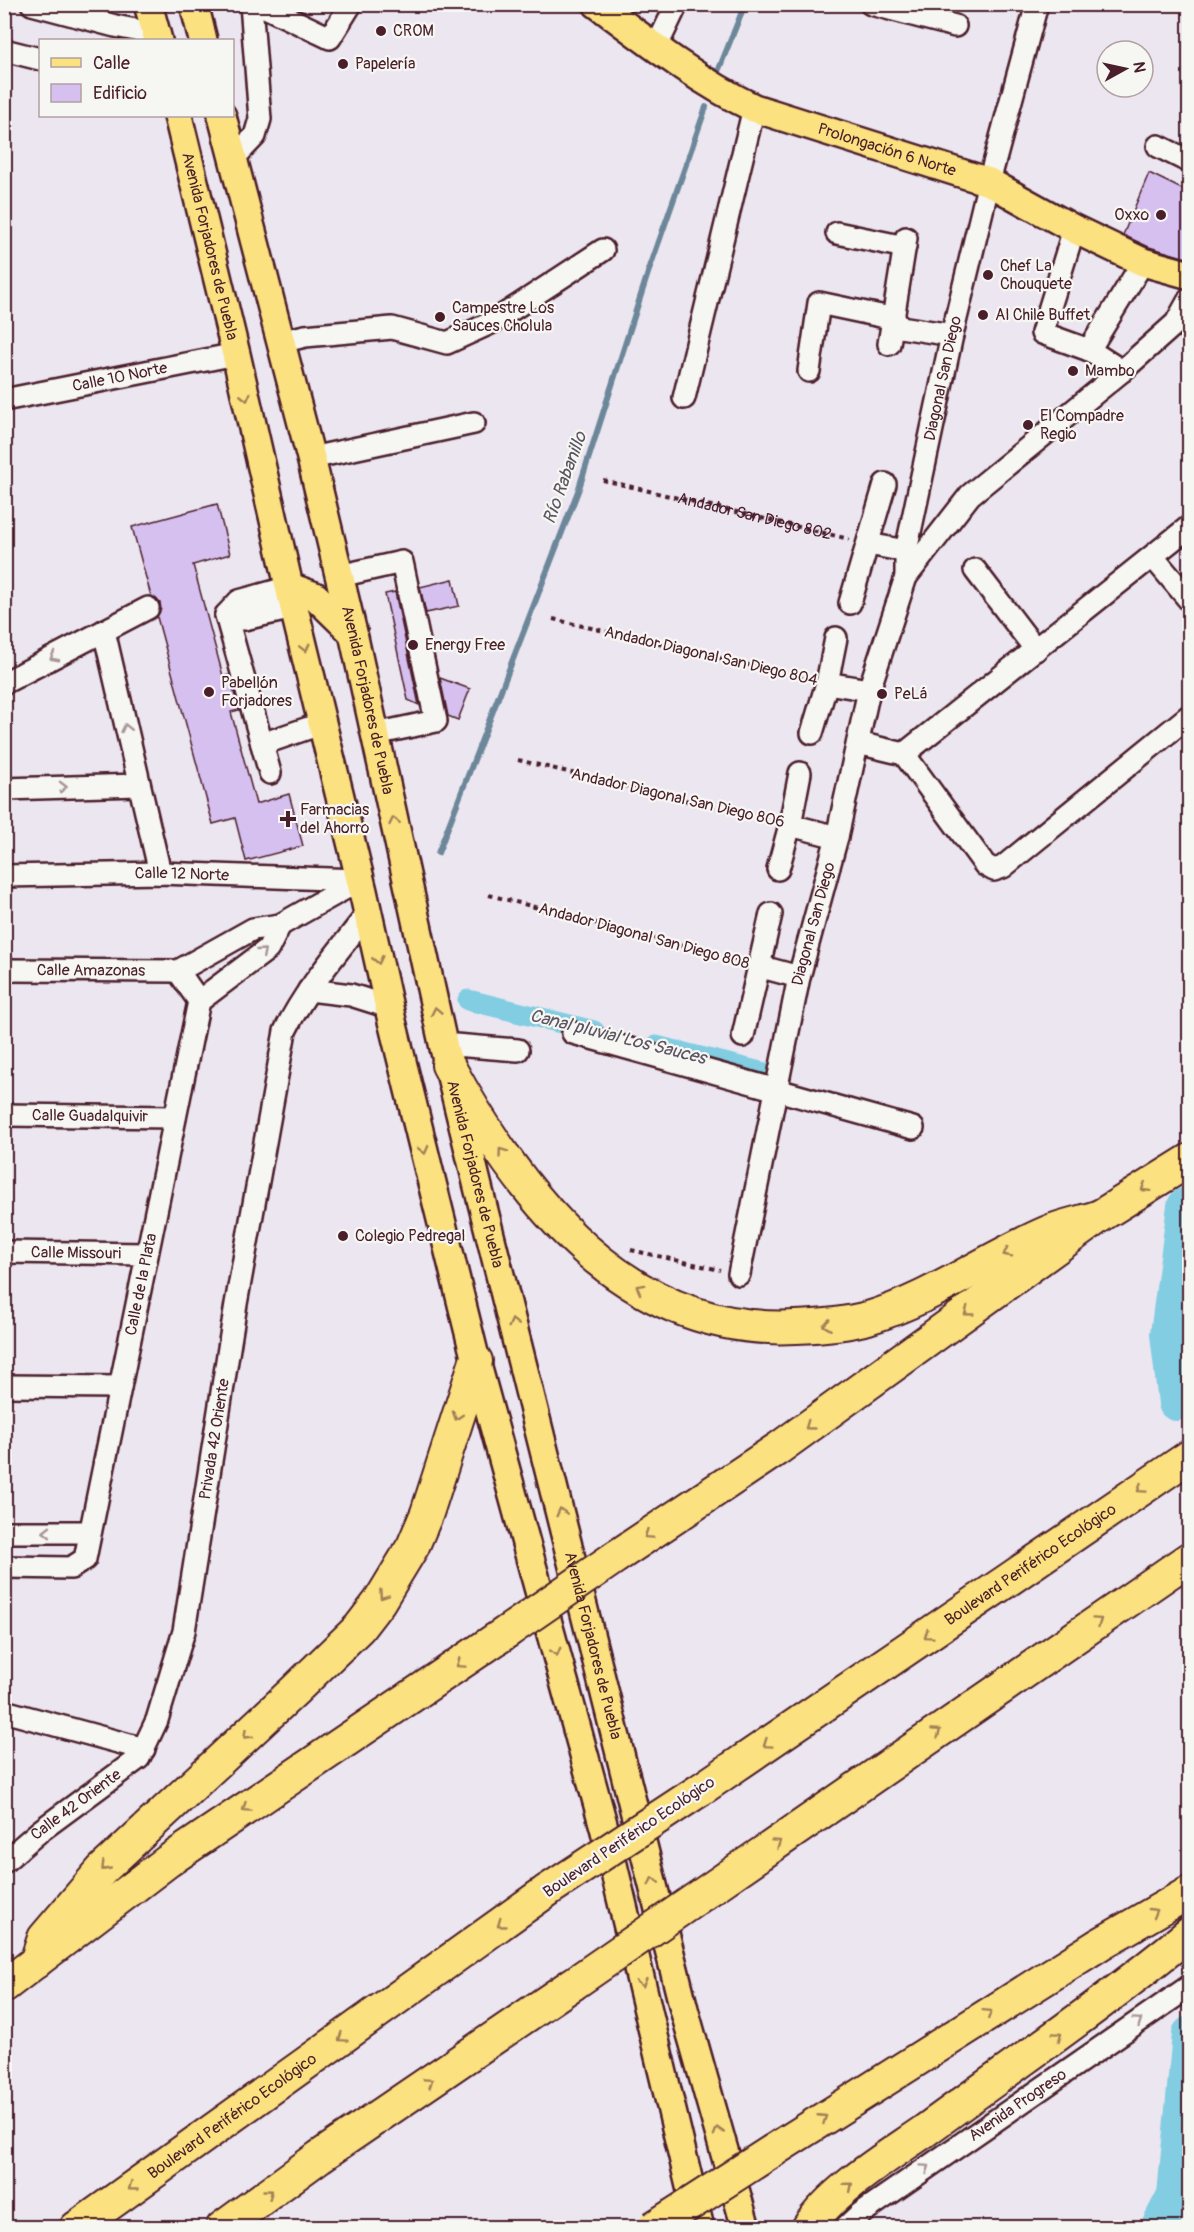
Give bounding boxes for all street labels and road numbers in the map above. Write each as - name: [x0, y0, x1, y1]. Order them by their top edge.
- street label: Prolongación 6 Norte: [815, 119, 959, 181]
- street label: Avenida Forjadores de Puebla: [177, 150, 242, 342]
- street label: Diagonal San Diego: [920, 314, 966, 442]
- street label: Calle 10 Norte: [70, 358, 169, 396]
- street label: Andador San Diego 802: [676, 488, 834, 545]
- street label: Avenida Forjadores de Puebla: [337, 604, 398, 796]
- street label: Andador Diagonal San Diego 804: [602, 622, 820, 690]
- street label: Andador Diagonal San Diego 806: [569, 764, 787, 832]
- street label: Diagonal San Diego: [788, 860, 840, 987]
- street label: Calle 12 Norte: [135, 863, 230, 885]
- street label: Andador Diagonal San Diego 808: [536, 898, 752, 974]
- street label: Calle Amazonas: [37, 960, 145, 981]
- street label: Avenida Forjadores de Puebla: [442, 1078, 508, 1270]
- street label: Calle Guadalquivir: [32, 1105, 149, 1127]
- street label: Calle de la Plata: [121, 1231, 161, 1337]
- street label: Calle Missouri: [31, 1242, 121, 1264]
- street label: Privada 42 Oriente: [195, 1377, 234, 1501]
- street label: Boulevard Periférico Ecológico: [941, 1499, 1120, 1630]
- street label: Avenida Forjadores de Puebla: [560, 1550, 626, 1741]
- street label: Calle 42 Oriente: [26, 1765, 125, 1845]
- street label: Boulevard Periférico Ecológico: [539, 1772, 719, 1902]
- street label: Boulevard Periférico Ecológico: [144, 2049, 321, 2184]
- street label: Avenida Progreso: [965, 2064, 1071, 2146]

